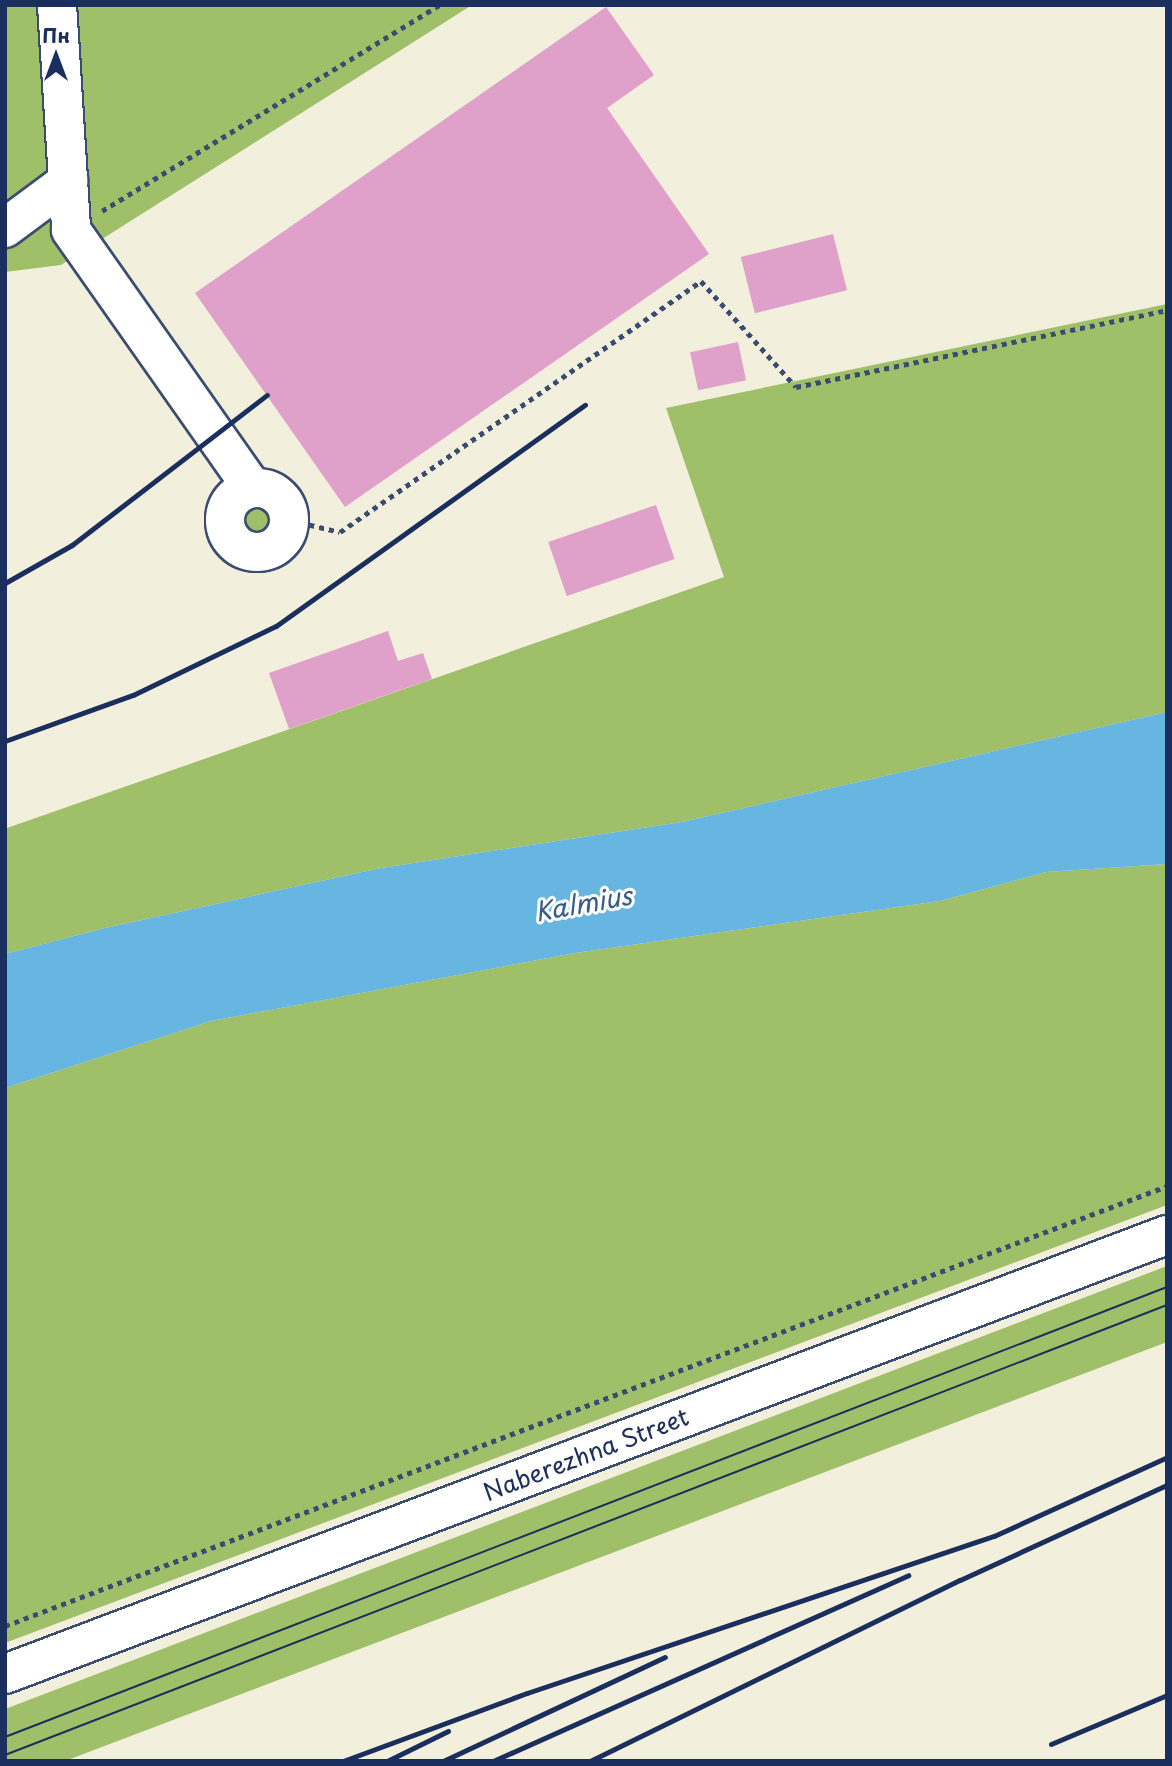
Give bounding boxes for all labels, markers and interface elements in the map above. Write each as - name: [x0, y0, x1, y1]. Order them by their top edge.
- north arrow: [21, 21, 91, 91]
- text: Пн: [42, 21, 70, 49]
- water label: Kalmius: [532, 879, 634, 927]
- street label: Naberezhna Street: [478, 1401, 694, 1507]

